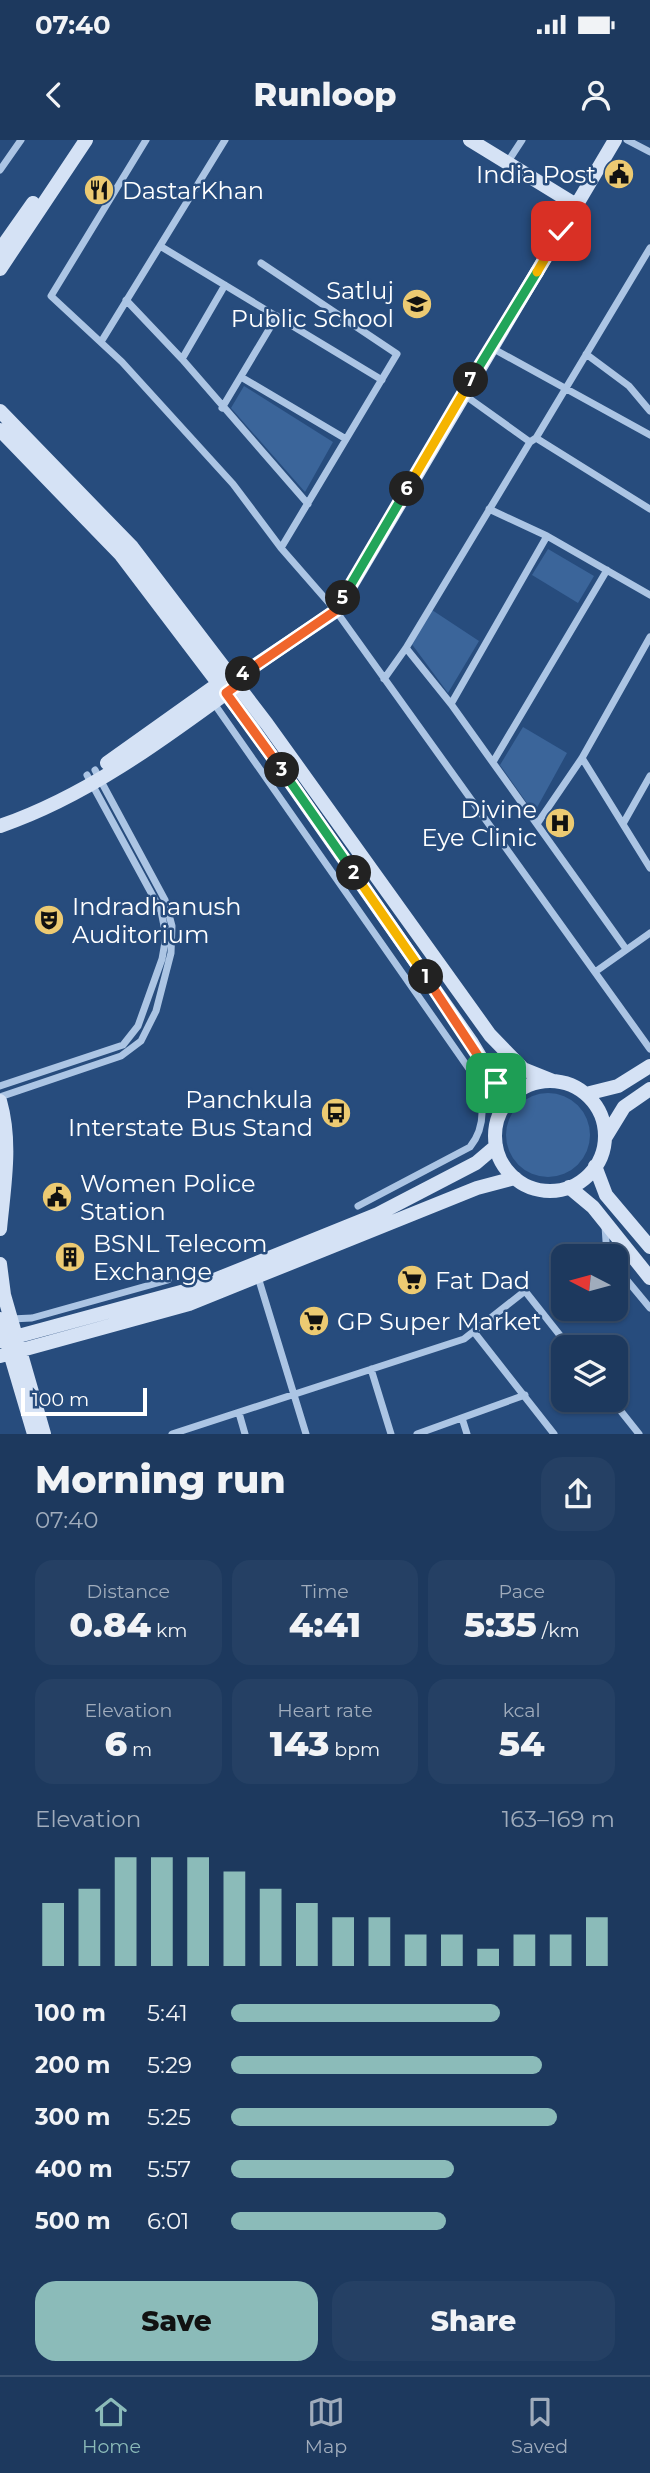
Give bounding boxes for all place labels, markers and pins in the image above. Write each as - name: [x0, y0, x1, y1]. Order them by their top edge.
- public building icon: India Post: [602, 157, 636, 191]
- place label: India Post: [476, 160, 596, 189]
- restaurant icon: DastarKhan: [82, 173, 116, 207]
- place label: DastarKhan: [122, 176, 264, 205]
- pin: [531, 201, 591, 261]
- place label: Satluj Public School: [231, 276, 394, 333]
- school or university icon: Satluj Public School: [400, 287, 434, 321]
- pin: 7: [454, 362, 489, 398]
- pin: 6: [390, 472, 424, 506]
- pin: 5: [326, 580, 360, 616]
- pin: 4: [226, 656, 260, 692]
- pin: 3: [264, 752, 300, 788]
- place label: Divine Eye Clinic: [421, 795, 537, 852]
- hospital icon: Divine Eye Clinic: [543, 806, 577, 840]
- pin: 2: [336, 856, 372, 890]
- place label: Indradhanush Auditorium: [72, 892, 242, 949]
- theatre icon: Indradhanush Auditorium: [32, 903, 66, 937]
- pin: 1: [408, 960, 444, 994]
- pin: [466, 1053, 526, 1113]
- place label: Panchkula Interstate Bus Stand: [68, 1085, 313, 1142]
- bus stop icon: Panchkula Interstate Bus Stand: [319, 1096, 353, 1130]
- place label: Women Police Station: [80, 1169, 256, 1226]
- public building icon: Women Police Station: [40, 1180, 74, 1214]
- place label: BSNL Telecom Exchange: [93, 1229, 268, 1286]
- building icon: BSNL Telecom Exchange: [53, 1240, 87, 1274]
- supermarket icon: Fat Dad: [395, 1263, 429, 1297]
- place label: Fat Dad: [435, 1266, 530, 1295]
- supermarket icon: GP Super Market: [297, 1304, 331, 1338]
- place label: GP Super Market: [337, 1307, 541, 1336]

